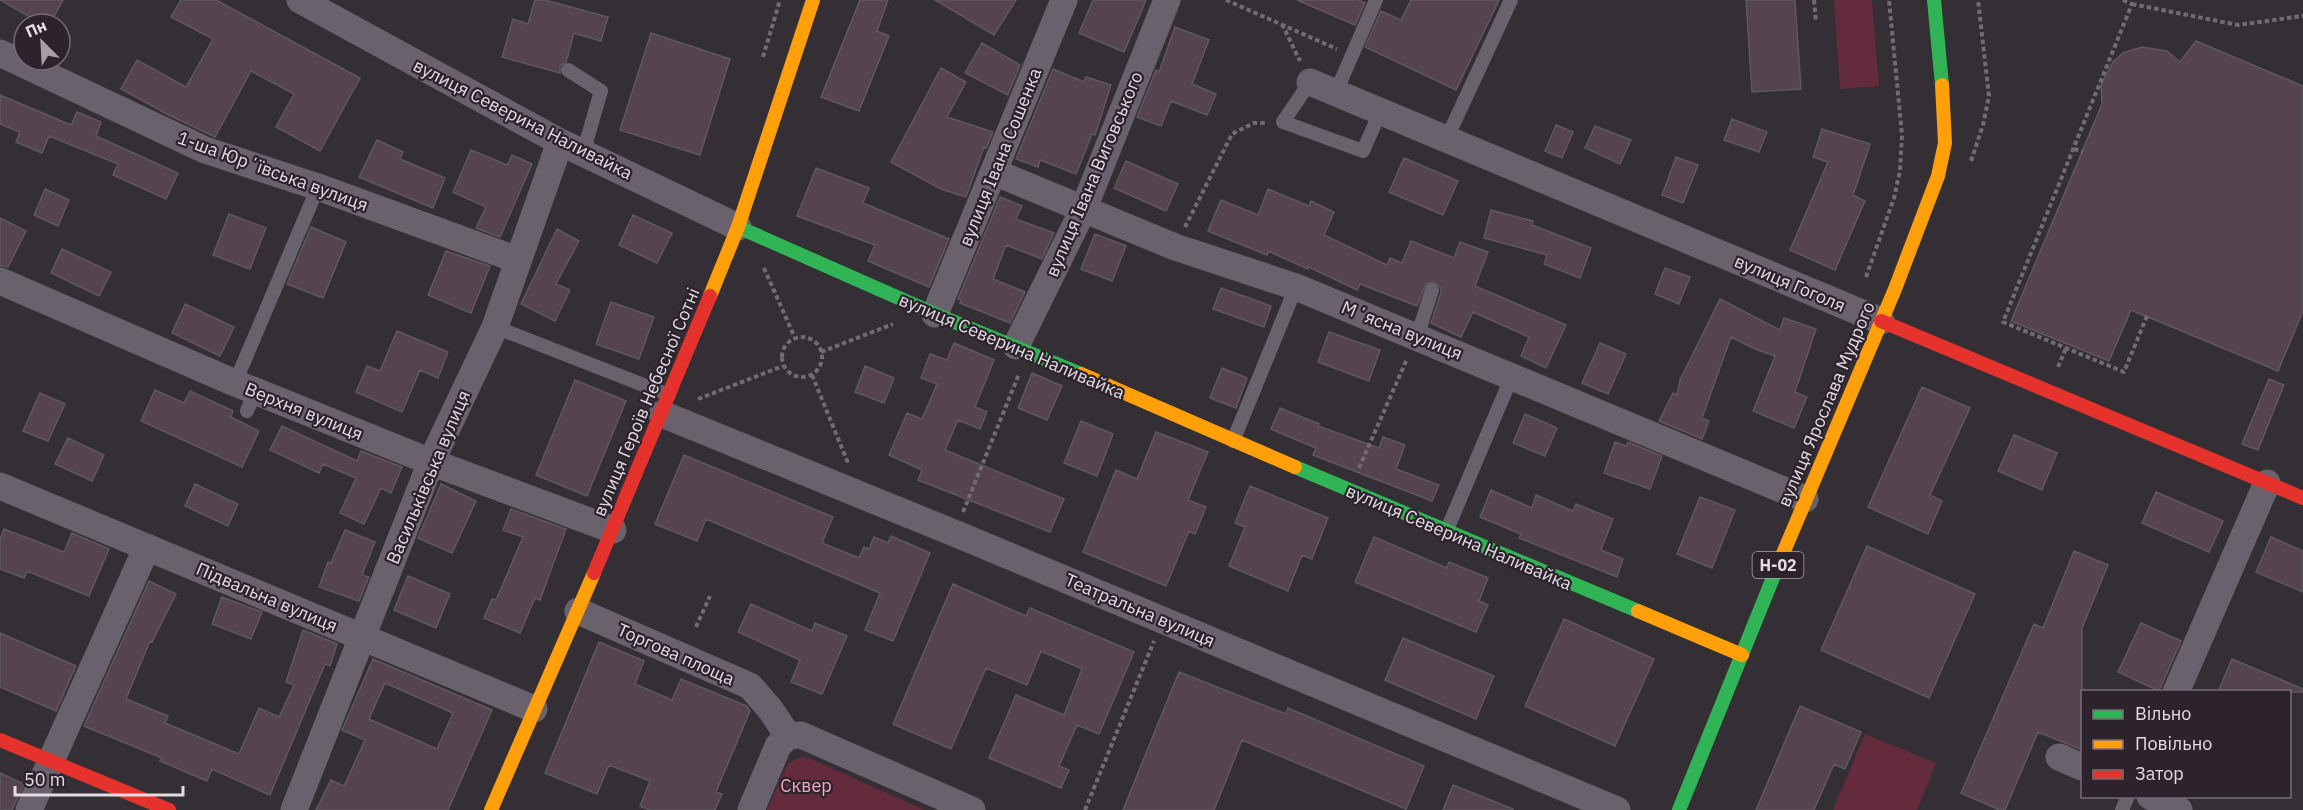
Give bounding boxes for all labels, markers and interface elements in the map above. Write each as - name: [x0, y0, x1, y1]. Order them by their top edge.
- north arrow: [12, 12, 72, 72]
- text: Пн: [22, 15, 50, 42]
- street label: вулиця Северина Наливайка: [409, 54, 637, 185]
- street label: вулиця Івана Сошенка: [954, 64, 1047, 250]
- street label: вулиця Івана Виговського: [1040, 68, 1148, 280]
- street label: 1-ша Юрʼївська вулиця: [175, 126, 371, 216]
- street label: вулиця Гоголя: [1731, 249, 1849, 317]
- street label: вулиця Героїв Небесної Сотні: [587, 284, 705, 520]
- street label: вулиця Северина Наливайка: [896, 288, 1129, 404]
- street label: Мʼясна вулиця: [1338, 295, 1466, 365]
- street label: вулиця Ярослава Мудрого: [1772, 298, 1880, 510]
- street label: Верхня вулиця: [242, 377, 366, 445]
- street label: Васильківська вулиця: [381, 387, 475, 567]
- street label: вулиця Северина Наливайка: [1343, 479, 1576, 595]
- road number: Н-02: [1752, 552, 1804, 578]
- street label: Підвальна вулиця: [193, 557, 341, 637]
- street label: Театральна вулиця: [1062, 568, 1218, 652]
- street label: Торгова площа: [614, 618, 739, 690]
- legend: [2081, 690, 2291, 798]
- text: Вільно: [2135, 702, 2191, 725]
- text: Повільно: [2135, 732, 2212, 755]
- scale bar: [15, 759, 183, 797]
- text: Затор: [2135, 762, 2184, 785]
- text: 50 m: [24, 768, 66, 791]
- park label: Сквер: [780, 774, 832, 797]

